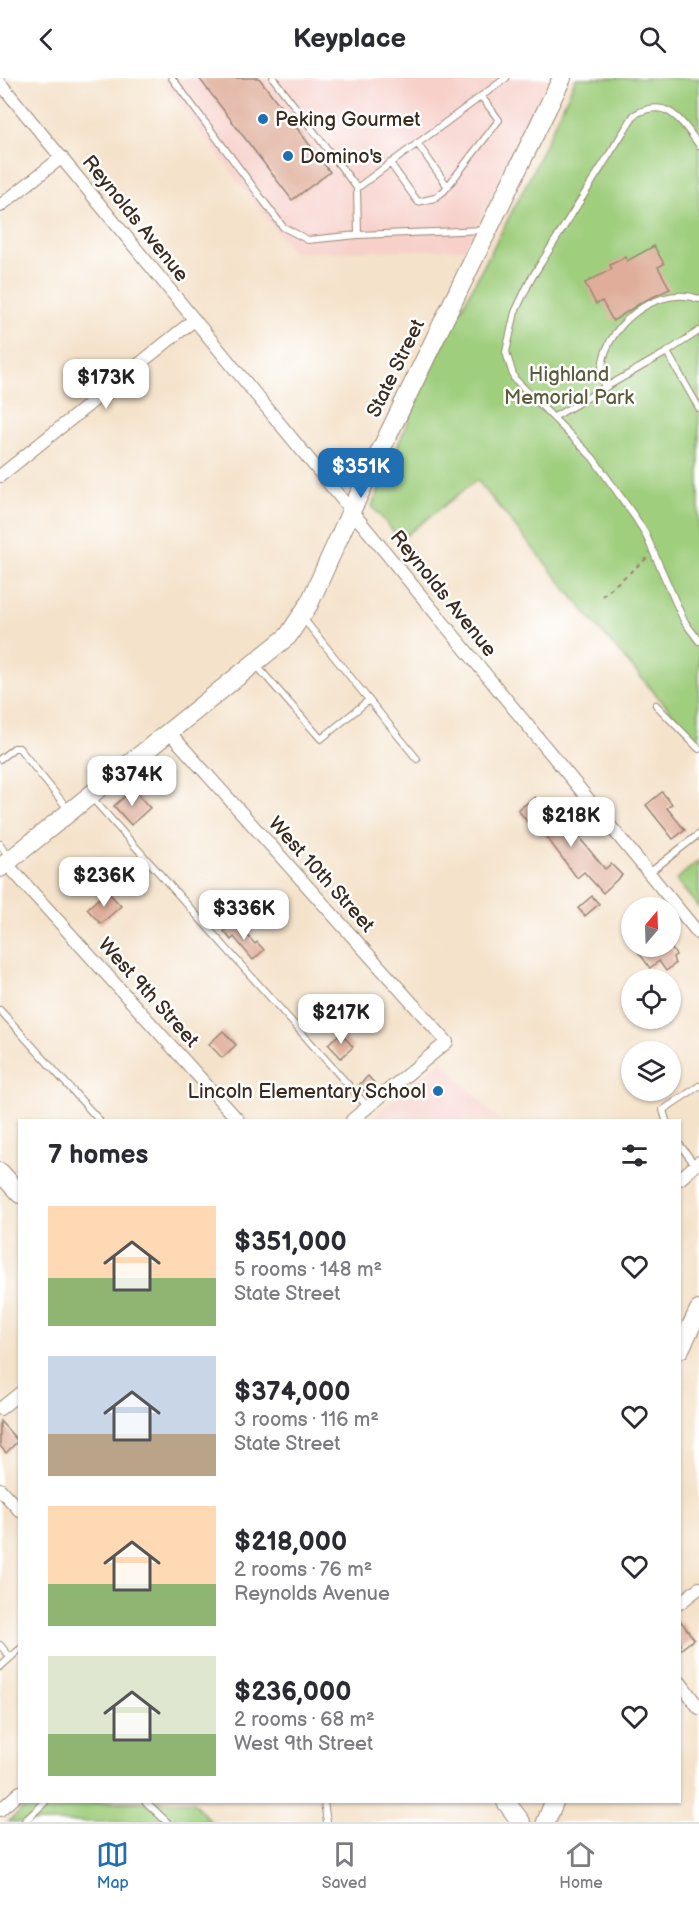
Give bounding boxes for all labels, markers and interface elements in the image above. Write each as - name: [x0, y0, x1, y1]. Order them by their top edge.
- icon: back: [30, 23, 63, 56]
- text: Keyplace: [293, 23, 406, 55]
- icon: search: [636, 23, 669, 56]
- place label: Peking Gourmet: [275, 108, 420, 132]
- marker: Peking Gourmet: [256, 112, 270, 126]
- place label: Domino's: [300, 145, 382, 169]
- marker: Domino's: [281, 149, 295, 163]
- street label: Reynolds Avenue: [77, 151, 194, 287]
- street label: State Street: [362, 315, 430, 421]
- pin: $173K: [64, 359, 148, 410]
- park label: Highland Memorial Park: [504, 363, 634, 410]
- text: $173K: [77, 366, 135, 390]
- pin: $351K: [319, 448, 403, 499]
- text: $351K: [332, 455, 390, 479]
- street label: Reynolds Avenue: [385, 526, 502, 662]
- pin: $374K: [90, 756, 174, 807]
- text: $374K: [101, 763, 163, 787]
- pin: $218K: [529, 797, 613, 848]
- text: $218K: [542, 804, 600, 828]
- street label: West 10th Street: [263, 812, 379, 937]
- pin: $236K: [62, 857, 146, 908]
- text: $236K: [73, 864, 135, 888]
- pin: $336K: [202, 890, 286, 941]
- text: $336K: [213, 897, 275, 921]
- north arrow: [621, 897, 681, 957]
- map controls: [621, 897, 681, 1101]
- street label: West 9th Street: [93, 933, 204, 1052]
- button: locate: [621, 969, 681, 1029]
- pin: $217K: [299, 994, 383, 1045]
- text: $217K: [312, 1001, 370, 1025]
- button: layers: [621, 1041, 681, 1101]
- place label: Lincoln Elementary School: [188, 1080, 426, 1104]
- marker: Lincoln Elementary School: [431, 1084, 445, 1098]
- icon: filters: [618, 1139, 651, 1172]
- text: 7 homes: [48, 1140, 148, 1171]
- text: $351,000: [234, 1227, 347, 1258]
- icon: home: [96, 1230, 168, 1302]
- icon: heart: [618, 1250, 651, 1283]
- text: 5 rooms · 148 m²: [234, 1258, 382, 1282]
- text: State Street: [234, 1282, 340, 1306]
- text: $374,000: [234, 1377, 350, 1408]
- icon: home: [96, 1380, 168, 1452]
- icon: heart: [618, 1400, 651, 1433]
- text: 3 rooms · 116 m²: [234, 1408, 379, 1432]
- text: State Street: [234, 1432, 340, 1456]
- text: $218,000: [234, 1527, 347, 1558]
- icon: home: [96, 1530, 168, 1602]
- icon: heart: [618, 1550, 651, 1583]
- text: 2 rooms · 76 m²: [234, 1558, 372, 1582]
- text: Reynolds Avenue: [234, 1582, 390, 1606]
- text: $236,000: [234, 1677, 351, 1708]
- icon: home: [96, 1680, 168, 1752]
- icon: heart: [618, 1700, 651, 1733]
- text: 2 rooms · 68 m²: [234, 1708, 375, 1732]
- text: West 9th Street: [234, 1732, 373, 1756]
- tab: Map: [96, 1838, 129, 1893]
- tab: Saved: [322, 1838, 367, 1893]
- tab: Home: [559, 1838, 603, 1893]

